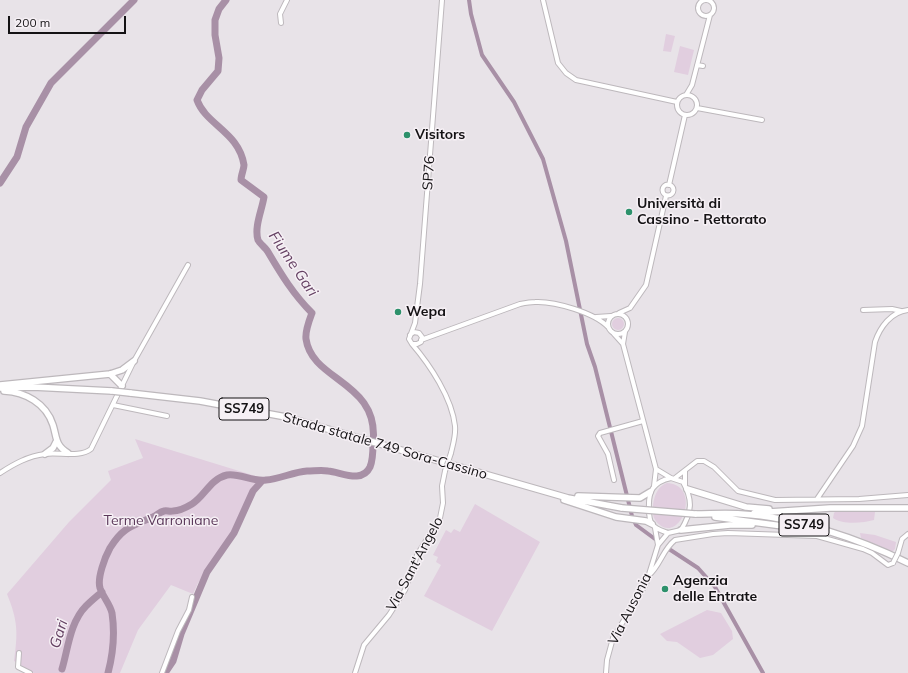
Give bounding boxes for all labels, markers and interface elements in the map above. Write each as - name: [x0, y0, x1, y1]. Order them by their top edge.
- scale bar: [10, 8, 128, 34]
- text: 200 m: [15, 15, 50, 30]
- place label: Visitors: [415, 127, 465, 143]
- marker: Visitors: [402, 130, 412, 140]
- street label: SP76: [419, 155, 439, 191]
- place label: Università di Cassino - Rettorato: [637, 196, 767, 228]
- marker: Università di Cassino - Rettorato: [624, 207, 634, 217]
- water label: Fiume Gari: [265, 228, 321, 300]
- place label: Wepa: [406, 304, 446, 320]
- marker: Wepa: [393, 307, 403, 317]
- road number: SS749: [219, 398, 269, 420]
- street label: Strada statale 749 Sora-Cassino: [281, 409, 489, 483]
- park label: Terme Varroniane: [104, 513, 218, 529]
- street label: Via Sant'Angelo: [383, 514, 447, 614]
- road number: SS749: [779, 514, 829, 536]
- street label: Via Ausonia: [605, 570, 655, 648]
- place label: Agenzia delle Entrate: [673, 573, 757, 606]
- marker: Agenzia delle Entrate: [660, 584, 670, 594]
- water label: Gari: [46, 618, 72, 650]

